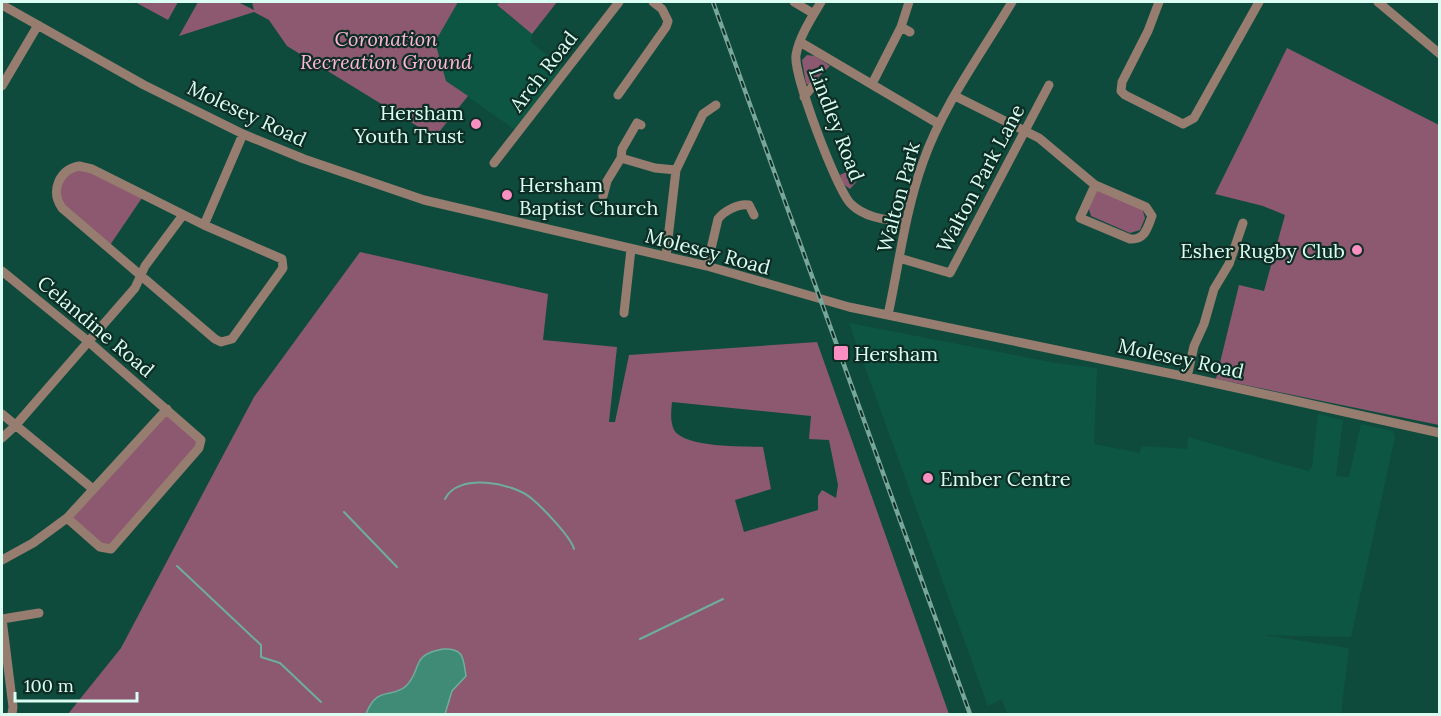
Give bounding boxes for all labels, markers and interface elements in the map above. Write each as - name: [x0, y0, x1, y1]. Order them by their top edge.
- park label: Coronation Recreation Ground: [300, 26, 473, 74]
- street label: Arch Road: [503, 26, 582, 117]
- street label: Lindley Road: [804, 64, 870, 184]
- street label: Molesey Road: [184, 75, 311, 151]
- place label: Hersham Youth Trust: [353, 100, 464, 148]
- street label: Walton Park Lane: [930, 100, 1030, 256]
- marker: Hersham Youth Trust: [469, 117, 483, 131]
- street label: Walton Park: [871, 139, 925, 255]
- place label: Hersham Baptist Church: [519, 172, 658, 220]
- marker: Hersham Baptist Church: [500, 188, 514, 202]
- street label: Molesey Road: [643, 222, 773, 280]
- place label: Esher Rugby Club: [1180, 238, 1345, 263]
- marker: Esher Rugby Club: [1350, 243, 1364, 257]
- street label: Celandine Road: [32, 270, 160, 382]
- street label: Molesey Road: [1116, 332, 1246, 384]
- place label: Hersham: [854, 341, 938, 366]
- marker: Hersham: [832, 344, 850, 362]
- place label: Ember Centre: [940, 466, 1071, 491]
- marker: Ember Centre: [921, 471, 935, 485]
- scale bar: [15, 665, 136, 703]
- text: 100 m: [24, 674, 74, 697]

